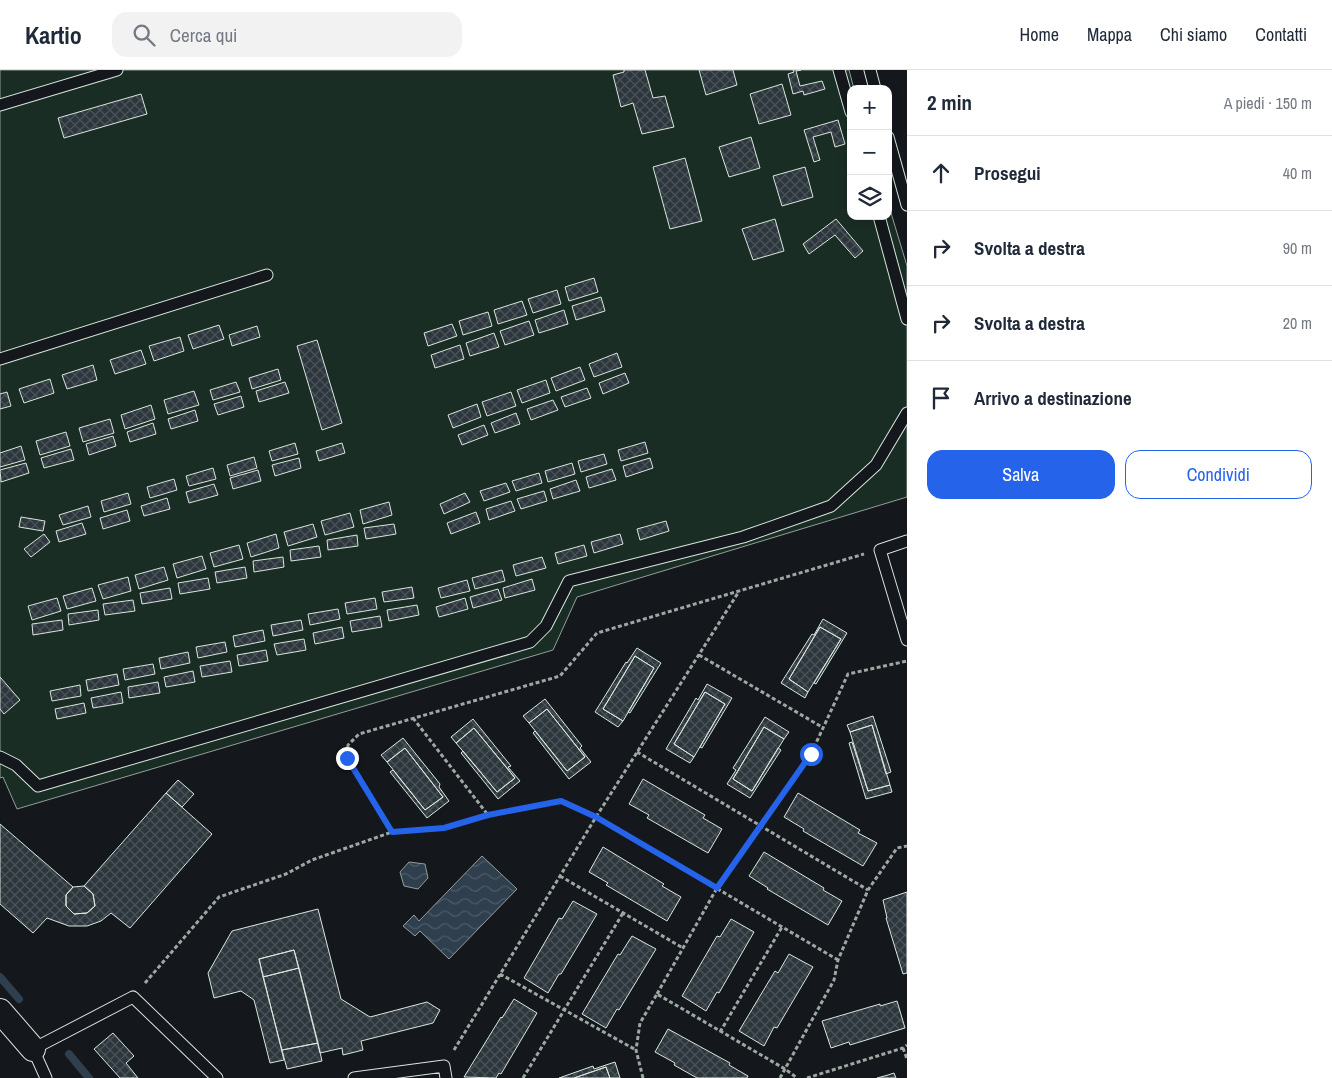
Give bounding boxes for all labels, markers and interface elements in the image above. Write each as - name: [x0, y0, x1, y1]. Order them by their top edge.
- search box: [112, 12, 462, 57]
- text: Kartio: [25, 19, 82, 51]
- icon: search: [130, 21, 158, 49]
- text: Cerca qui: [170, 22, 237, 48]
- text: Home: [1020, 22, 1059, 47]
- text: Mappa: [1087, 22, 1132, 47]
- text: Chi siamo: [1160, 22, 1227, 47]
- text: Contatti: [1255, 22, 1307, 47]
- map controls: [847, 85, 892, 220]
- button: +: [847, 85, 892, 130]
- text: 2 min: [927, 88, 972, 117]
- text: A piedi · 150 m: [1224, 92, 1312, 114]
- button: −: [847, 130, 892, 175]
- icon: ahead: [927, 159, 955, 187]
- text: Prosegui: [974, 160, 1041, 186]
- text: 40 m: [1283, 162, 1312, 184]
- button: layers: [847, 175, 892, 220]
- icon: right: [927, 234, 955, 262]
- text: Svolta a destra: [974, 235, 1085, 261]
- text: 90 m: [1283, 237, 1312, 259]
- icon: right: [927, 309, 955, 337]
- text: Svolta a destra: [974, 310, 1085, 336]
- text: 20 m: [1283, 312, 1312, 334]
- icon: arrive: [927, 384, 955, 412]
- text: Arrivo a destinazione: [974, 385, 1132, 411]
- button: Salva: [927, 450, 1115, 499]
- button: Condividi: [1125, 450, 1312, 499]
- route start: [800, 743, 823, 766]
- route end: [336, 747, 359, 770]

